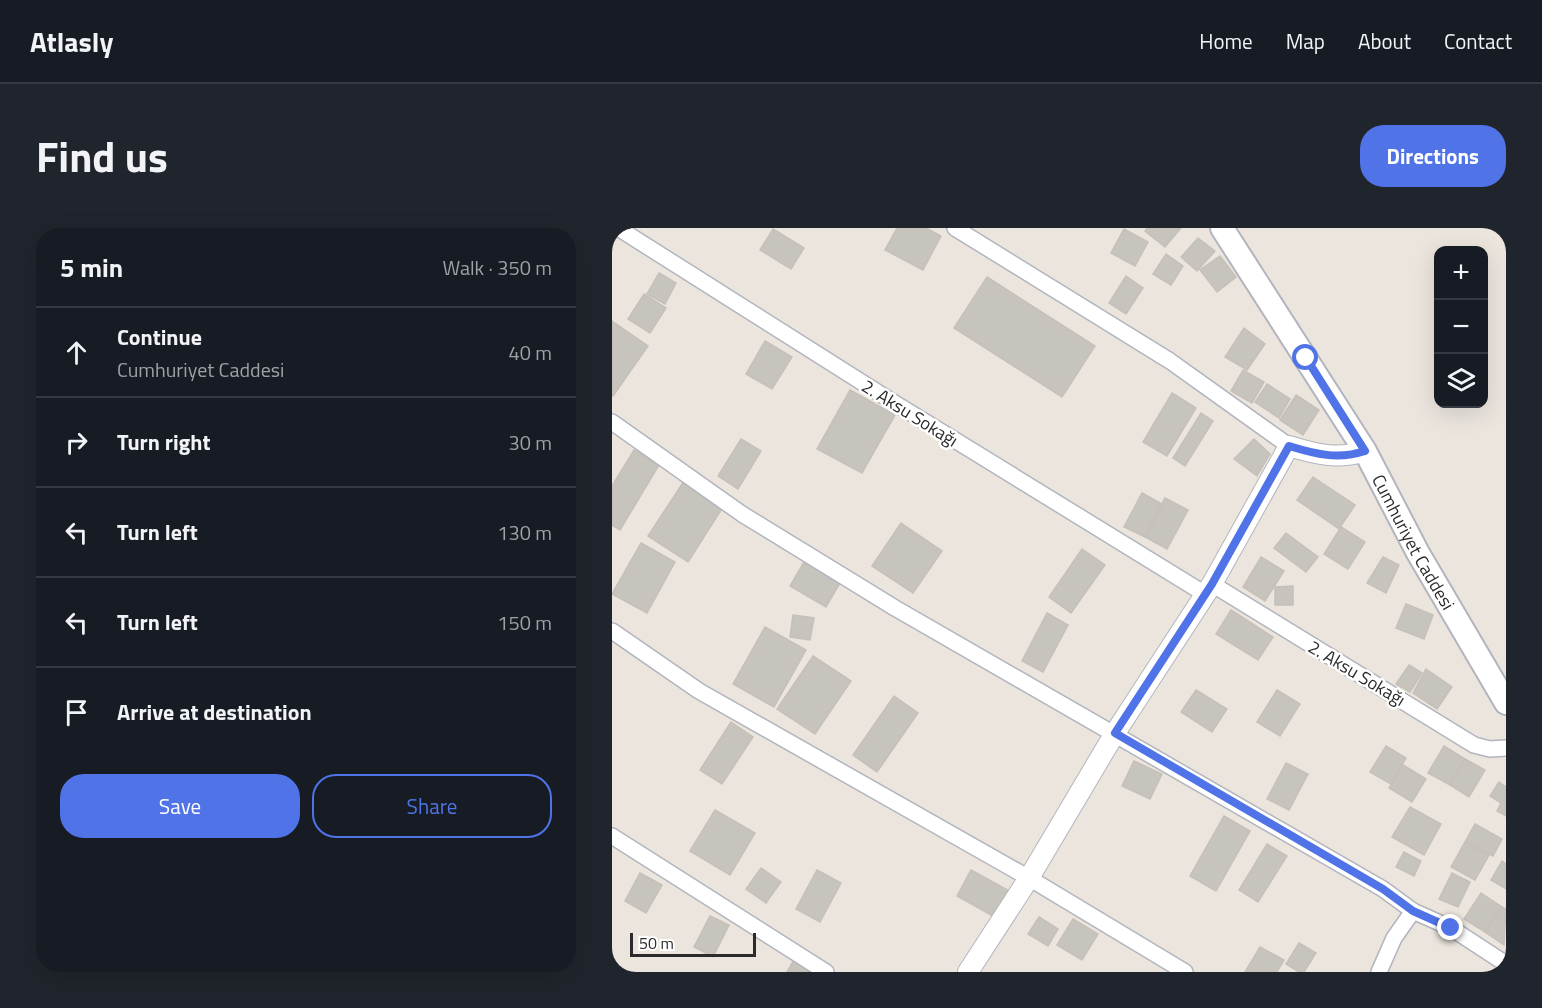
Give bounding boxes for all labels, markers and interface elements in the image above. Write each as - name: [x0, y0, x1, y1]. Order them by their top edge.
- text: Atlasly: [30, 20, 113, 63]
- text: Home: [1199, 25, 1253, 57]
- text: Map: [1286, 25, 1325, 57]
- text: About: [1358, 25, 1411, 57]
- text: Contact: [1444, 25, 1512, 57]
- text: Find us: [36, 124, 168, 188]
- button: Directions: [1360, 125, 1506, 187]
- map controls: [1434, 246, 1488, 408]
- button: +: [1434, 246, 1488, 300]
- text: 5 min: [60, 248, 123, 287]
- text: Walk · 350 m: [443, 252, 552, 283]
- button: −: [1434, 300, 1488, 354]
- text: Continue: [117, 320, 202, 354]
- icon: ahead: [60, 336, 93, 369]
- text: 40 m: [508, 337, 552, 368]
- route start: [1292, 344, 1318, 370]
- text: Cumhuriyet Caddesi: [117, 354, 284, 385]
- button: layers: [1434, 354, 1488, 408]
- street label: 2. Aksu Sokağı: [857, 373, 963, 453]
- text: Turn right: [117, 425, 211, 459]
- icon: right: [60, 426, 93, 459]
- text: 30 m: [508, 427, 552, 458]
- street label: Cumhuriyet Caddesi: [1366, 469, 1462, 615]
- text: Turn left: [117, 515, 198, 549]
- icon: left: [60, 516, 93, 549]
- text: 130 m: [497, 517, 552, 548]
- text: Turn left: [117, 605, 198, 639]
- icon: left: [60, 606, 93, 639]
- text: 150 m: [497, 607, 552, 638]
- street label: 2. Aksu Sokağı: [1303, 633, 1411, 713]
- text: Arrive at destination: [117, 695, 312, 729]
- icon: arrive: [60, 696, 93, 729]
- button: Save: [60, 774, 300, 838]
- button: Share: [312, 774, 552, 838]
- route end: [1437, 914, 1463, 940]
- scale bar: [630, 930, 756, 958]
- text: 50 m: [639, 931, 674, 955]

